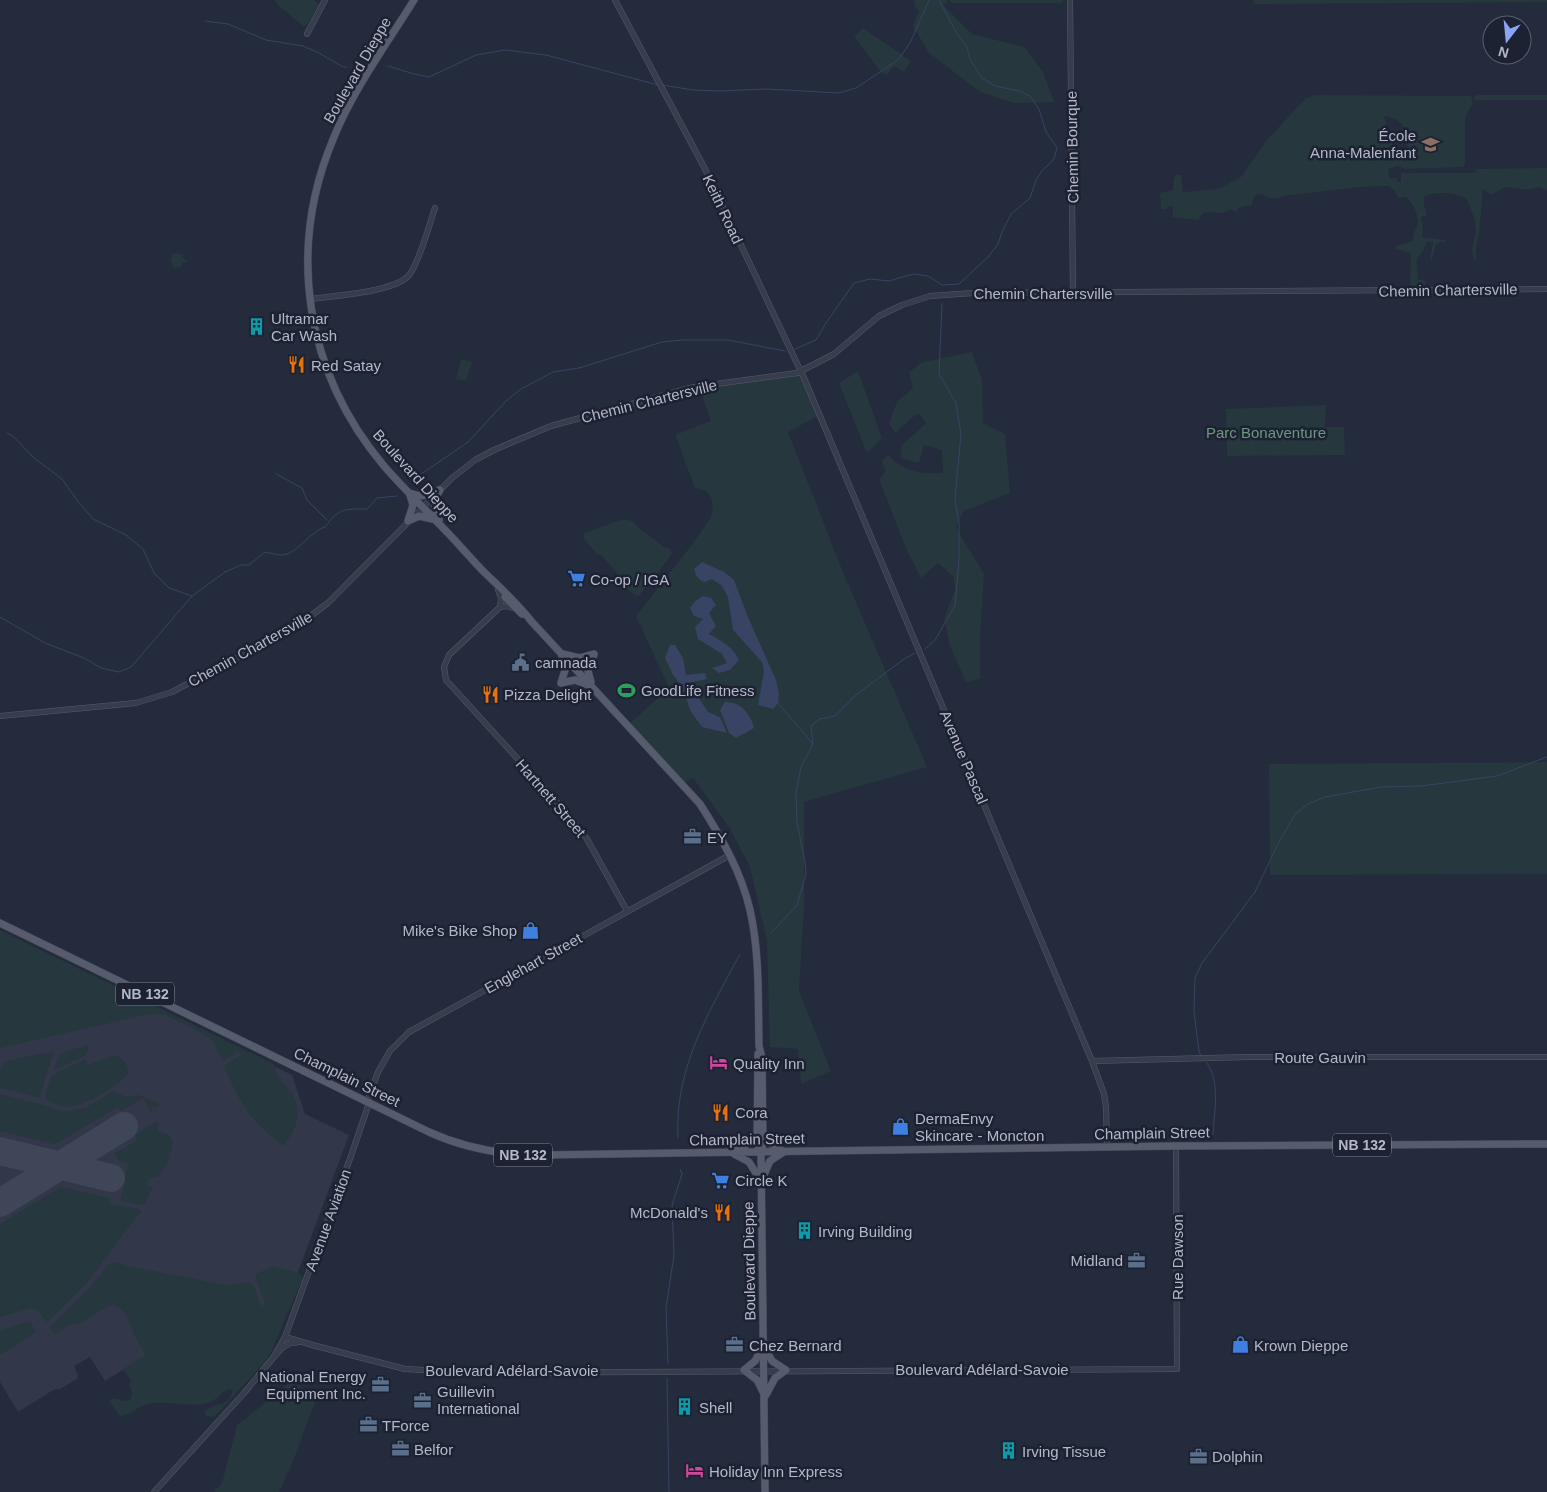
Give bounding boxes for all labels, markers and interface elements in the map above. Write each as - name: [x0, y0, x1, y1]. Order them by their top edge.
- street label: Boulevard Dieppe: [320, 14, 394, 126]
- north arrow: [1482, 15, 1532, 65]
- text: N: [1496, 43, 1510, 62]
- street label: Chemin Bourque: [1063, 91, 1081, 203]
- place label: École Anna-Malenfant: [1310, 127, 1417, 161]
- school or university icon: École Anna-Malenfant: [1420, 134, 1440, 154]
- street label: Keith Road: [700, 172, 746, 246]
- street label: Chemin Chartersville: [1378, 280, 1518, 300]
- street label: Chemin Chartersville: [973, 285, 1113, 302]
- place label: Ultramar Car Wash: [271, 310, 337, 344]
- building icon: Ultramar Car Wash: [247, 317, 267, 337]
- restaurant icon: Red Satay: [287, 355, 307, 375]
- place label: Red Satay: [311, 357, 382, 374]
- street label: Chemin Chartersville: [579, 376, 719, 426]
- park label: Parc Bonaventure: [1206, 424, 1326, 441]
- street label: Boulevard Dieppe: [370, 426, 462, 526]
- supermarket icon: Co-op / IGA: [566, 569, 586, 589]
- place label: Co-op / IGA: [590, 571, 669, 588]
- street label: Chemin Chartersville: [185, 608, 315, 690]
- public building icon: camnada: [511, 652, 531, 672]
- place label: camnada: [535, 654, 597, 671]
- sports icon: GoodLife Fitness: [617, 680, 637, 700]
- place label: GoodLife Fitness: [641, 682, 754, 699]
- restaurant icon: Pizza Delight: [480, 684, 500, 704]
- place label: Pizza Delight: [504, 686, 592, 703]
- street label: Avenue Pascal: [937, 708, 991, 806]
- street label: Hartnett Street: [513, 756, 590, 841]
- office icon: EY: [683, 827, 703, 847]
- place label: EY: [707, 829, 727, 846]
- shop icon: Mike's Bike Shop: [521, 920, 541, 940]
- place label: Mike's Bike Shop: [402, 922, 517, 939]
- street label: Englehart Street: [481, 929, 585, 997]
- road number: NB 132: [116, 982, 174, 1006]
- street label: Champlain Street: [291, 1044, 404, 1110]
- street label: Route Gauvin: [1274, 1049, 1366, 1066]
- hotel icon: Quality Inn: [709, 1053, 729, 1073]
- place label: Quality Inn: [733, 1055, 805, 1072]
- restaurant icon: Cora: [711, 1102, 731, 1122]
- place label: Cora: [735, 1104, 768, 1121]
- place label: DermaEnvy Skincare - Moncton: [915, 1110, 1044, 1144]
- shop icon: DermaEnvy Skincare - Moncton: [891, 1117, 911, 1137]
- street label: Champlain Street: [1094, 1123, 1211, 1143]
- street label: Champlain Street: [689, 1129, 806, 1149]
- road number: NB 132: [1333, 1134, 1391, 1156]
- road number: NB 132: [494, 1144, 552, 1166]
- street label: Avenue Aviation: [302, 1167, 354, 1273]
- supermarket icon: Circle K: [711, 1170, 731, 1190]
- place label: Circle K: [735, 1172, 788, 1189]
- street label: Boulevard Dieppe: [739, 1201, 759, 1321]
- restaurant icon: McDonald's: [712, 1202, 732, 1222]
- place label: McDonald's: [630, 1204, 708, 1221]
- street label: Rue Dawson: [1169, 1214, 1186, 1300]
- building icon: Irving Building: [794, 1221, 814, 1241]
- place label: Irving Building: [818, 1223, 912, 1240]
- office icon: Midland: [1127, 1250, 1147, 1270]
- place label: Midland: [1070, 1252, 1123, 1269]
- office icon: Chez Bernard: [725, 1335, 745, 1355]
- shop icon: Krown Dieppe: [1230, 1335, 1250, 1355]
- place label: Chez Bernard: [749, 1337, 842, 1354]
- place label: Krown Dieppe: [1254, 1337, 1348, 1354]
- street label: Boulevard Adélard-Savoie: [895, 1361, 1069, 1378]
- street label: Boulevard Adélard-Savoie: [425, 1362, 599, 1379]
- place label: National Energy Equipment Inc.: [259, 1368, 366, 1402]
- office icon: National Energy Equipment Inc.: [370, 1375, 390, 1395]
- place label: Guillevin International: [437, 1383, 520, 1417]
- office icon: Guillevin International: [413, 1390, 433, 1410]
- building icon: Shell: [675, 1397, 695, 1417]
- place label: Shell: [699, 1399, 732, 1416]
- office icon: TForce: [358, 1415, 378, 1435]
- place label: TForce: [382, 1417, 430, 1434]
- office icon: Belfor: [390, 1439, 410, 1459]
- place label: Belfor: [414, 1441, 453, 1458]
- building icon: Irving Tissue: [998, 1441, 1018, 1461]
- place label: Irving Tissue: [1022, 1443, 1106, 1460]
- office icon: Dolphin: [1188, 1446, 1208, 1466]
- place label: Dolphin: [1212, 1448, 1263, 1465]
- hotel icon: Holiday Inn Express: [685, 1461, 705, 1481]
- place label: Holiday Inn Express: [709, 1463, 842, 1480]

